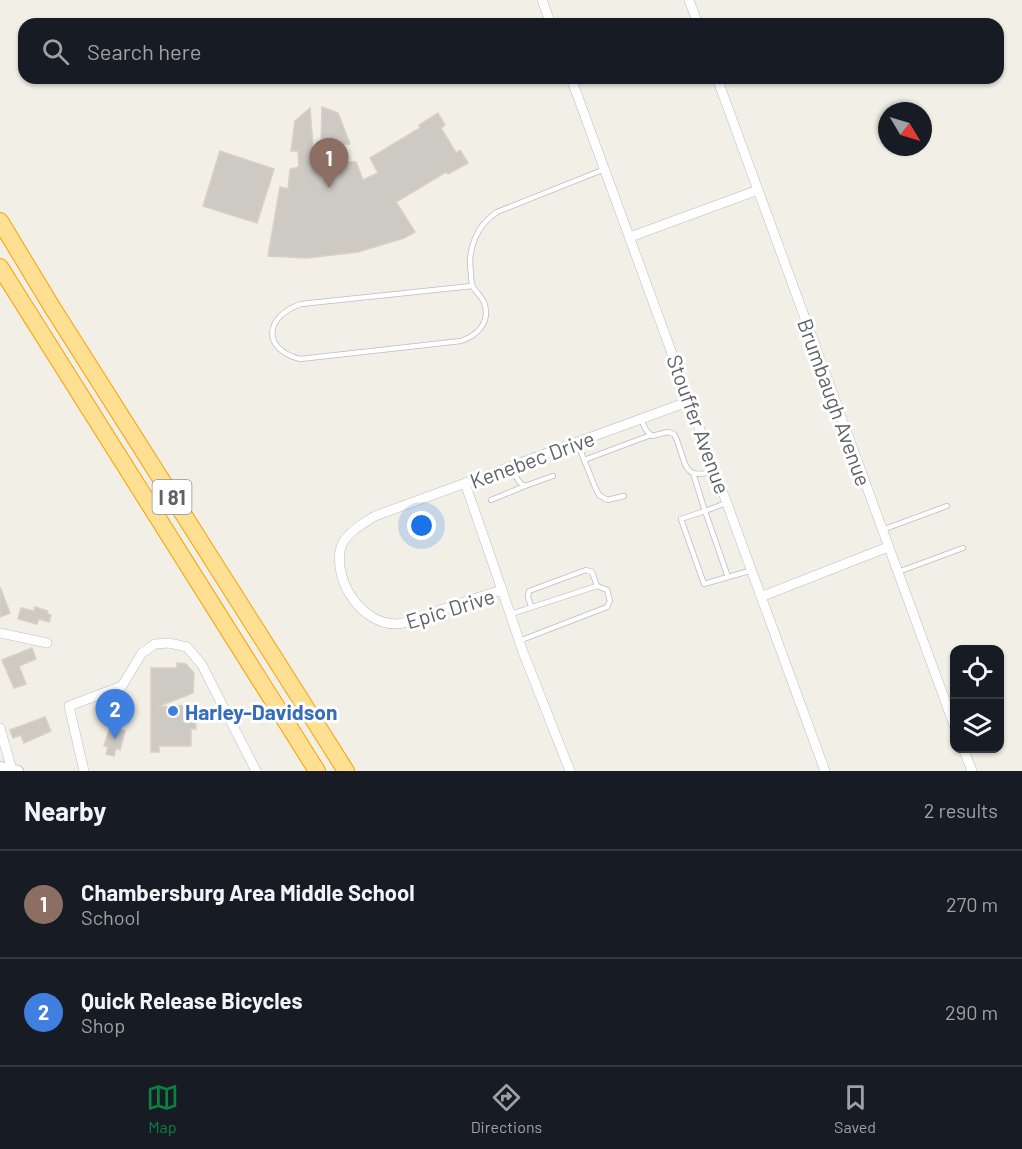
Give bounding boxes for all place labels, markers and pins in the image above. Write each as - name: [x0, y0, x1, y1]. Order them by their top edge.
- pin: 1: [310, 138, 348, 188]
- pin: 2: [96, 690, 134, 739]
- place label: Harley-Davidson: [185, 699, 337, 724]
- marker: Harley-Davidson: [166, 704, 180, 718]

